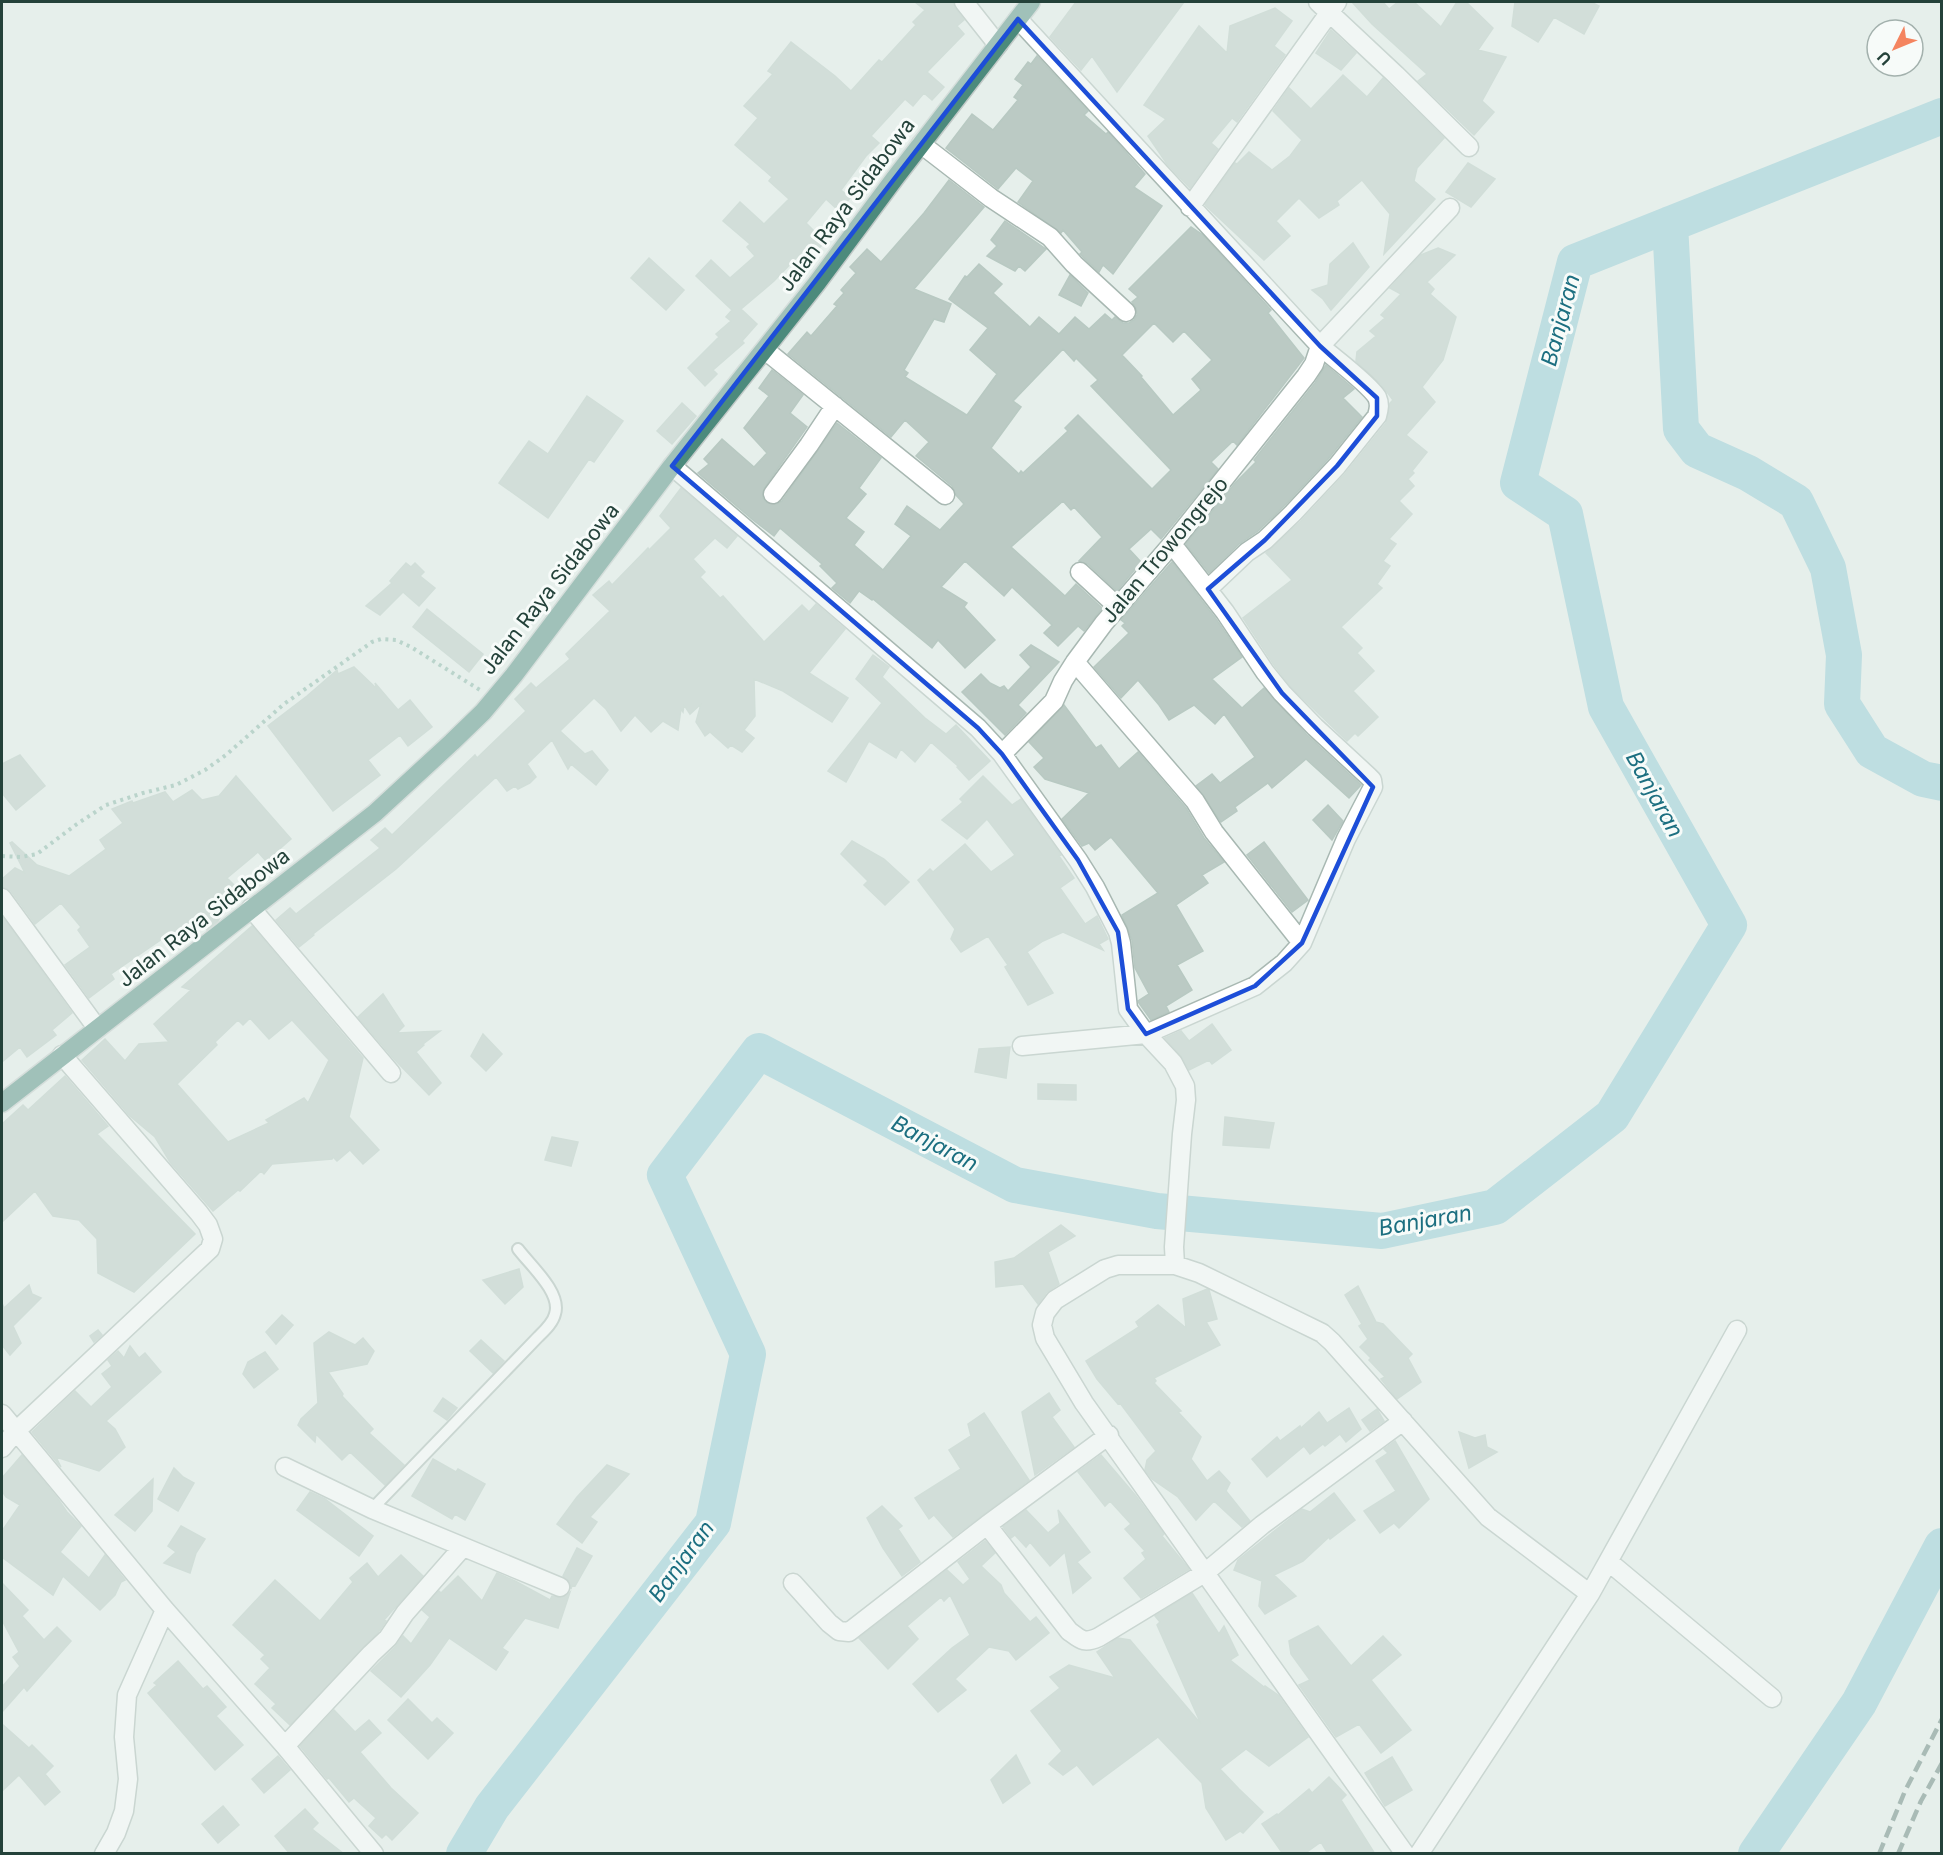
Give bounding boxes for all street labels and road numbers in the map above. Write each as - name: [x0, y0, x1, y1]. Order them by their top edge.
- street label: Jalan Raya Sidabowa: [773, 113, 920, 296]
- street label: Jalan Trowongrejo: [1096, 471, 1233, 628]
- street label: Jalan Raya Sidabowa: [475, 498, 624, 679]
- street label: Jalan Raya Sidabowa: [113, 843, 294, 992]

